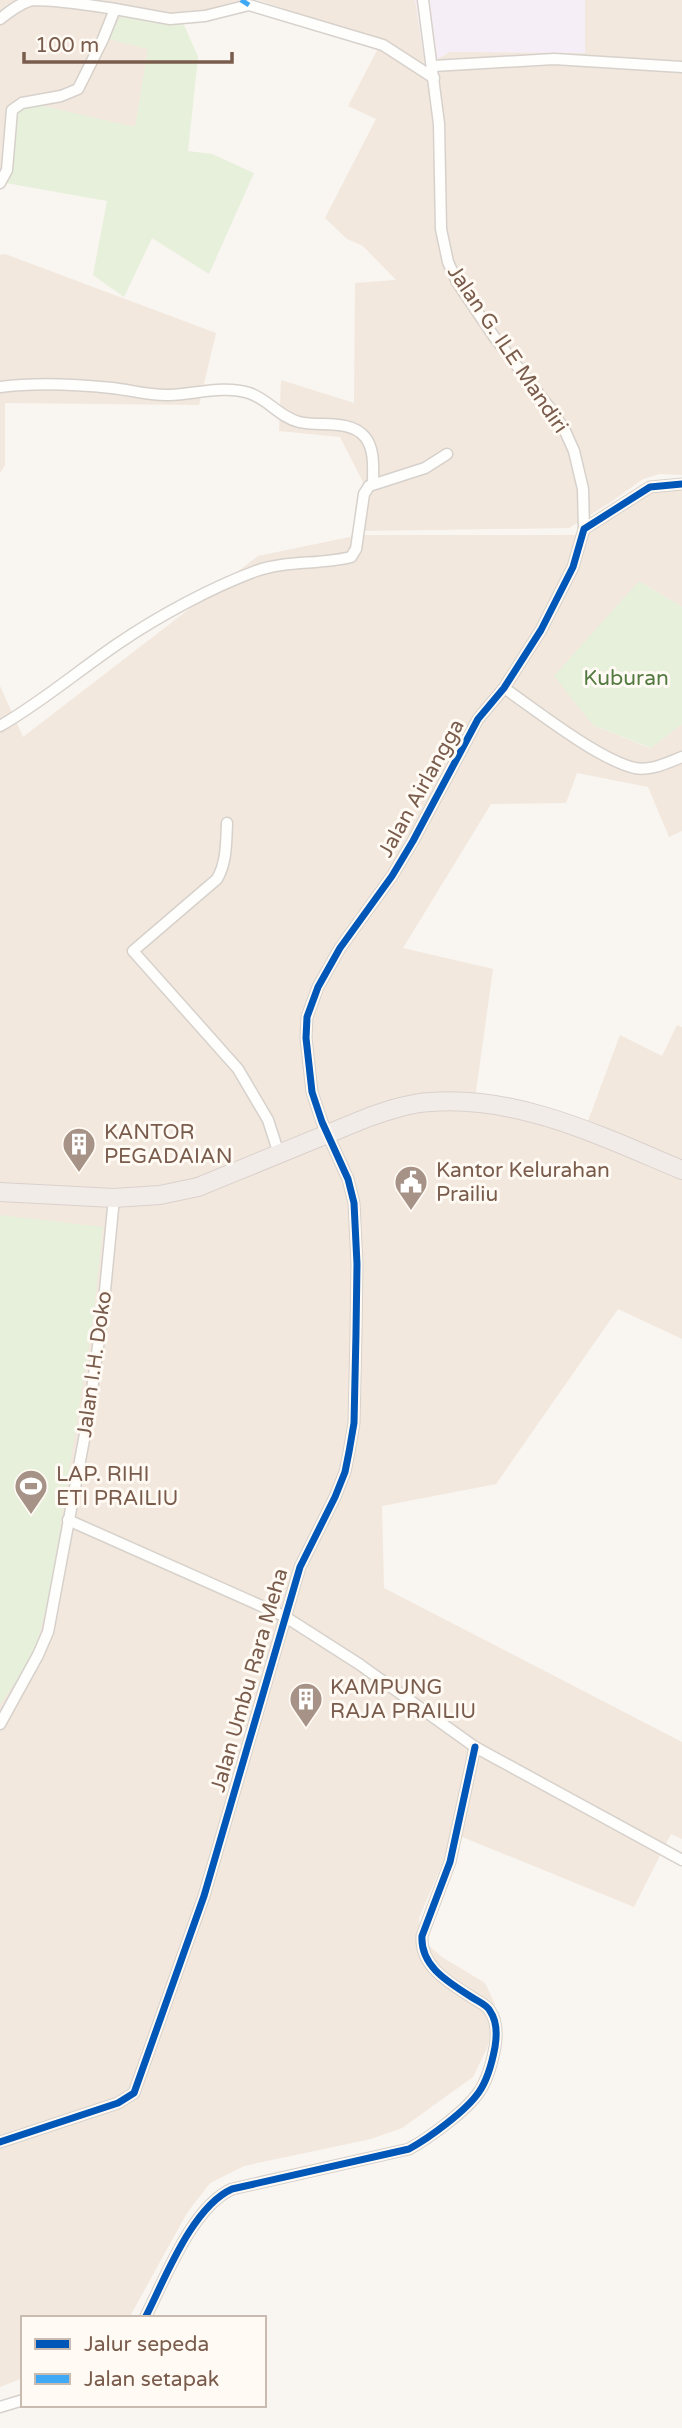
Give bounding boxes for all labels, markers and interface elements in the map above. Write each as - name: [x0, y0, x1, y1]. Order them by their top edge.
- scale bar: [24, 21, 233, 65]
- text: 100 m: [35, 33, 99, 58]
- street label: Jalan G. ILE Mandiri: [442, 261, 573, 438]
- park label: Kuburan: [583, 666, 669, 691]
- street label: Jalan Airlangga: [373, 715, 470, 862]
- place label: KANTOR PEGADAIAN: [104, 1120, 233, 1169]
- building icon: KANTOR PEGADAIAN: [60, 1125, 98, 1174]
- place label: Kantor Kelurahan Prailiu: [436, 1158, 610, 1207]
- public building icon: Kantor Kelurahan Prailiu: [392, 1163, 430, 1212]
- street label: Jalan I.H. Doko: [72, 1289, 117, 1439]
- place label: LAP. RIHI ETI PRAILIU: [56, 1462, 178, 1511]
- sports icon: LAP. RIHI ETI PRAILIU: [12, 1467, 50, 1516]
- street label: Jalan Umbu Rara Meha: [206, 1565, 293, 1795]
- place label: KAMPUNG RAJA PRAILIU: [330, 1675, 476, 1724]
- building icon: KAMPUNG RAJA PRAILIU: [287, 1680, 325, 1729]
- legend: [21, 2316, 266, 2407]
- text: Jalur sepeda: [84, 2332, 209, 2357]
- text: Jalan setapak: [84, 2367, 219, 2392]

